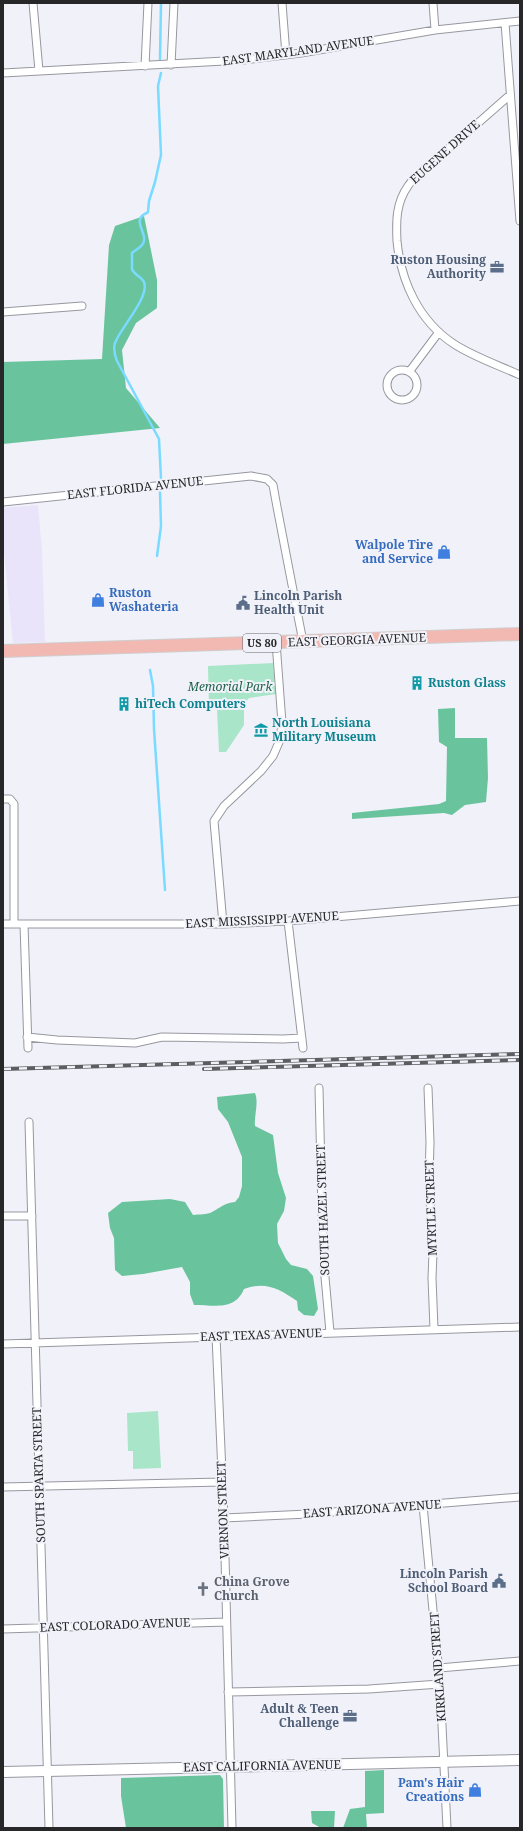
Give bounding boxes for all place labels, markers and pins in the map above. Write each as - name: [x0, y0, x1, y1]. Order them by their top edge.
- place label: Ruston Housing Authority: [390, 251, 486, 282]
- office icon: Ruston Housing Authority: [489, 259, 505, 275]
- place label: Walpole Tire and Service: [355, 536, 433, 567]
- shop icon: Walpole Tire and Service: [436, 544, 452, 560]
- place label: Ruston Washateria: [109, 584, 179, 615]
- place label: Lincoln Parish Health Unit: [254, 587, 342, 618]
- shop icon: Ruston Washateria: [90, 592, 106, 608]
- public building icon: Lincoln Parish Health Unit: [235, 595, 251, 611]
- place label: Ruston Glass: [428, 674, 506, 691]
- building icon: Ruston Glass: [409, 675, 425, 691]
- place label: hiTech Computers: [135, 695, 246, 712]
- building icon: hiTech Computers: [116, 696, 132, 712]
- place label: North Louisiana Military Museum: [272, 714, 377, 745]
- museum icon: North Louisiana Military Museum: [253, 722, 269, 738]
- place label: Lincoln Parish School Board: [400, 1565, 488, 1596]
- place label: China Grove Church: [214, 1573, 290, 1604]
- public building icon: Lincoln Parish School Board: [491, 1573, 507, 1589]
- church icon: China Grove Church: [195, 1581, 211, 1597]
- place label: Adult & Teen Challenge: [260, 1700, 339, 1731]
- office icon: Adult & Teen Challenge: [342, 1708, 358, 1724]
- place label: Pam's Hair Creations: [398, 1774, 465, 1805]
- shop icon: Pam's Hair Creations: [467, 1782, 483, 1798]

